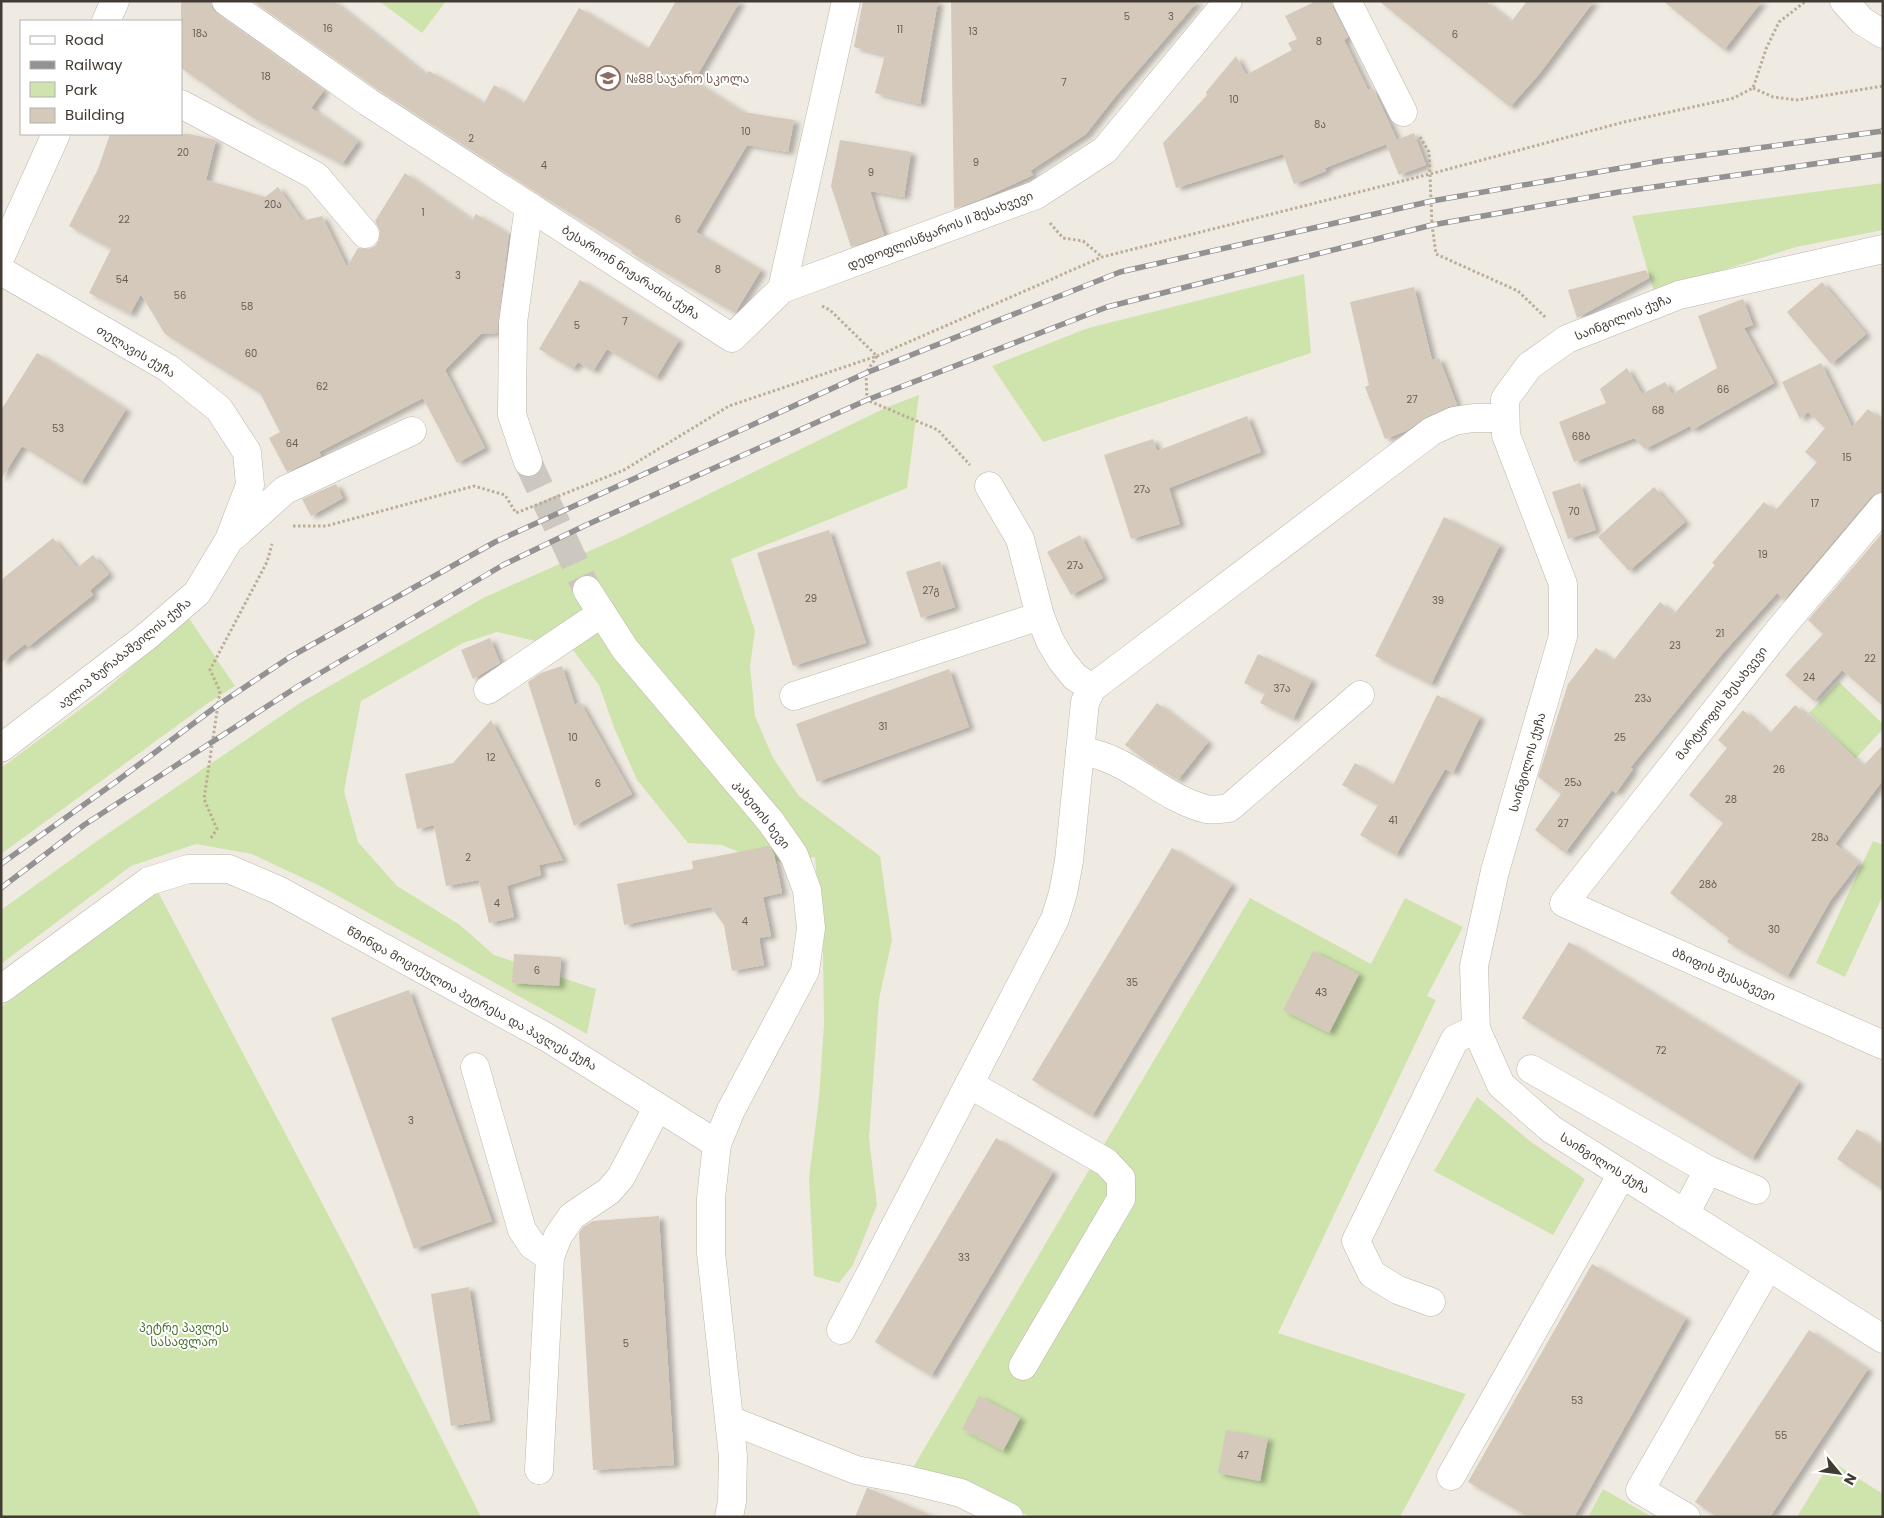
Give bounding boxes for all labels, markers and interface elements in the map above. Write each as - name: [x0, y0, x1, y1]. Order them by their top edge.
- house number: 5: [1124, 9, 1130, 24]
- house number: 3: [1168, 9, 1174, 24]
- legend: [20, 20, 182, 135]
- house number: 16: [323, 21, 333, 36]
- house number: 11: [897, 22, 903, 37]
- house number: 13: [968, 24, 978, 39]
- house number: 18ა: [193, 26, 208, 41]
- house number: 6: [1452, 27, 1458, 42]
- text: Road: [65, 29, 104, 50]
- house number: 8: [1316, 34, 1322, 49]
- text: Railway: [65, 54, 123, 75]
- school or university icon: №88 საჯარო სკოლა: [595, 65, 621, 91]
- house number: 18: [261, 69, 271, 84]
- place label: №88 საჯარო სკოლა: [626, 70, 749, 87]
- house number: 7: [1061, 75, 1067, 90]
- text: Park: [65, 79, 97, 100]
- house number: 10: [1229, 92, 1239, 107]
- text: Building: [65, 104, 125, 125]
- house number: 8ა: [1314, 117, 1326, 132]
- house number: 10: [741, 124, 751, 139]
- house number: 2: [468, 131, 474, 146]
- house number: 20: [177, 145, 189, 160]
- house number: 9: [973, 155, 979, 170]
- house number: 4: [541, 158, 547, 173]
- house number: 9: [868, 165, 874, 180]
- street label: დედოფლისწყაროს II შესახვევი: [845, 187, 1035, 273]
- house number: 20ა: [264, 197, 282, 212]
- house number: 1: [421, 205, 425, 220]
- house number: 22: [118, 212, 130, 227]
- house number: 6: [675, 212, 681, 227]
- street label: ბესარიონ ნიჟარაძის ქუჩა: [559, 221, 703, 323]
- house number: 8: [715, 262, 721, 277]
- house number: 3: [455, 268, 461, 283]
- house number: 54: [116, 272, 128, 287]
- house number: 56: [174, 288, 186, 303]
- street label: საინგილოს ქუჩა: [1572, 290, 1674, 344]
- house number: 58: [241, 299, 253, 314]
- house number: 7: [622, 314, 628, 329]
- house number: 5: [574, 318, 580, 333]
- street label: თელავის ქუჩა: [93, 321, 179, 381]
- house number: 60: [245, 346, 257, 361]
- house number: 62: [316, 379, 328, 394]
- house number: 66: [1717, 382, 1729, 397]
- house number: 27: [1406, 392, 1418, 407]
- house number: 68: [1652, 403, 1664, 418]
- house number: 53: [52, 421, 64, 436]
- house number: 68ბ: [1572, 429, 1590, 444]
- house number: 64: [286, 436, 298, 451]
- house number: 15: [1842, 450, 1852, 465]
- house number: 27ა: [1134, 482, 1150, 497]
- house number: 17: [1811, 496, 1820, 511]
- house number: 70: [1568, 504, 1580, 519]
- house number: 19: [1758, 547, 1768, 562]
- house number: 27ა: [1067, 558, 1083, 573]
- house number: 27გ: [922, 583, 940, 598]
- house number: 29: [805, 591, 817, 606]
- house number: 39: [1432, 593, 1444, 608]
- street label: ავლიპ ზურაბაშვილის ქუჩა: [54, 594, 194, 712]
- house number: 21: [1716, 626, 1724, 641]
- house number: 23: [1669, 638, 1681, 653]
- street label: მარტყოფის შესახვევი: [1671, 643, 1771, 763]
- house number: 22: [1864, 651, 1876, 666]
- house number: 24: [1803, 670, 1815, 685]
- house number: 37ა: [1274, 681, 1290, 696]
- house number: 23ა: [1634, 691, 1652, 706]
- street label: საინგილოს ქუჩა: [1505, 710, 1549, 814]
- house number: 31: [878, 719, 888, 734]
- house number: 10: [568, 730, 578, 745]
- house number: 25: [1614, 730, 1626, 745]
- house number: 12: [487, 750, 496, 765]
- house number: 26: [1773, 762, 1785, 777]
- house number: 25ა: [1564, 775, 1582, 790]
- house number: 6: [595, 776, 601, 791]
- street label: კახეთის ხევი: [730, 776, 794, 852]
- house number: 28: [1725, 792, 1737, 807]
- house number: 41: [1388, 813, 1398, 828]
- house number: 27: [1557, 816, 1569, 831]
- house number: 28ა: [1811, 830, 1829, 845]
- house number: 2: [465, 850, 471, 865]
- house number: 28ბ: [1699, 877, 1717, 892]
- house number: 4: [494, 896, 500, 911]
- house number: 4: [742, 914, 748, 929]
- street label: წმინდა მოციქულთა პეტრესა და პავლეს ქუჩა: [344, 922, 600, 1074]
- house number: 30: [1768, 922, 1780, 937]
- street label: ბზიფის შესახვევი: [1669, 943, 1779, 1005]
- house number: 6: [534, 963, 540, 978]
- house number: 35: [1126, 975, 1138, 990]
- house number: 43: [1315, 985, 1327, 1000]
- house number: 72: [1655, 1043, 1667, 1058]
- house number: 3: [408, 1113, 414, 1128]
- street label: საინგილოს ქუჩა: [1557, 1129, 1653, 1197]
- house number: 33: [958, 1250, 970, 1265]
- park label: პეტრე პავლეს სასაფლაო: [139, 1319, 229, 1350]
- house number: 5: [623, 1336, 629, 1351]
- house number: 53: [1571, 1393, 1583, 1408]
- house number: 55: [1775, 1428, 1787, 1443]
- house number: 47: [1237, 1448, 1249, 1463]
- north arrow: [1814, 1448, 1864, 1498]
- text: N: [1839, 1470, 1862, 1489]

